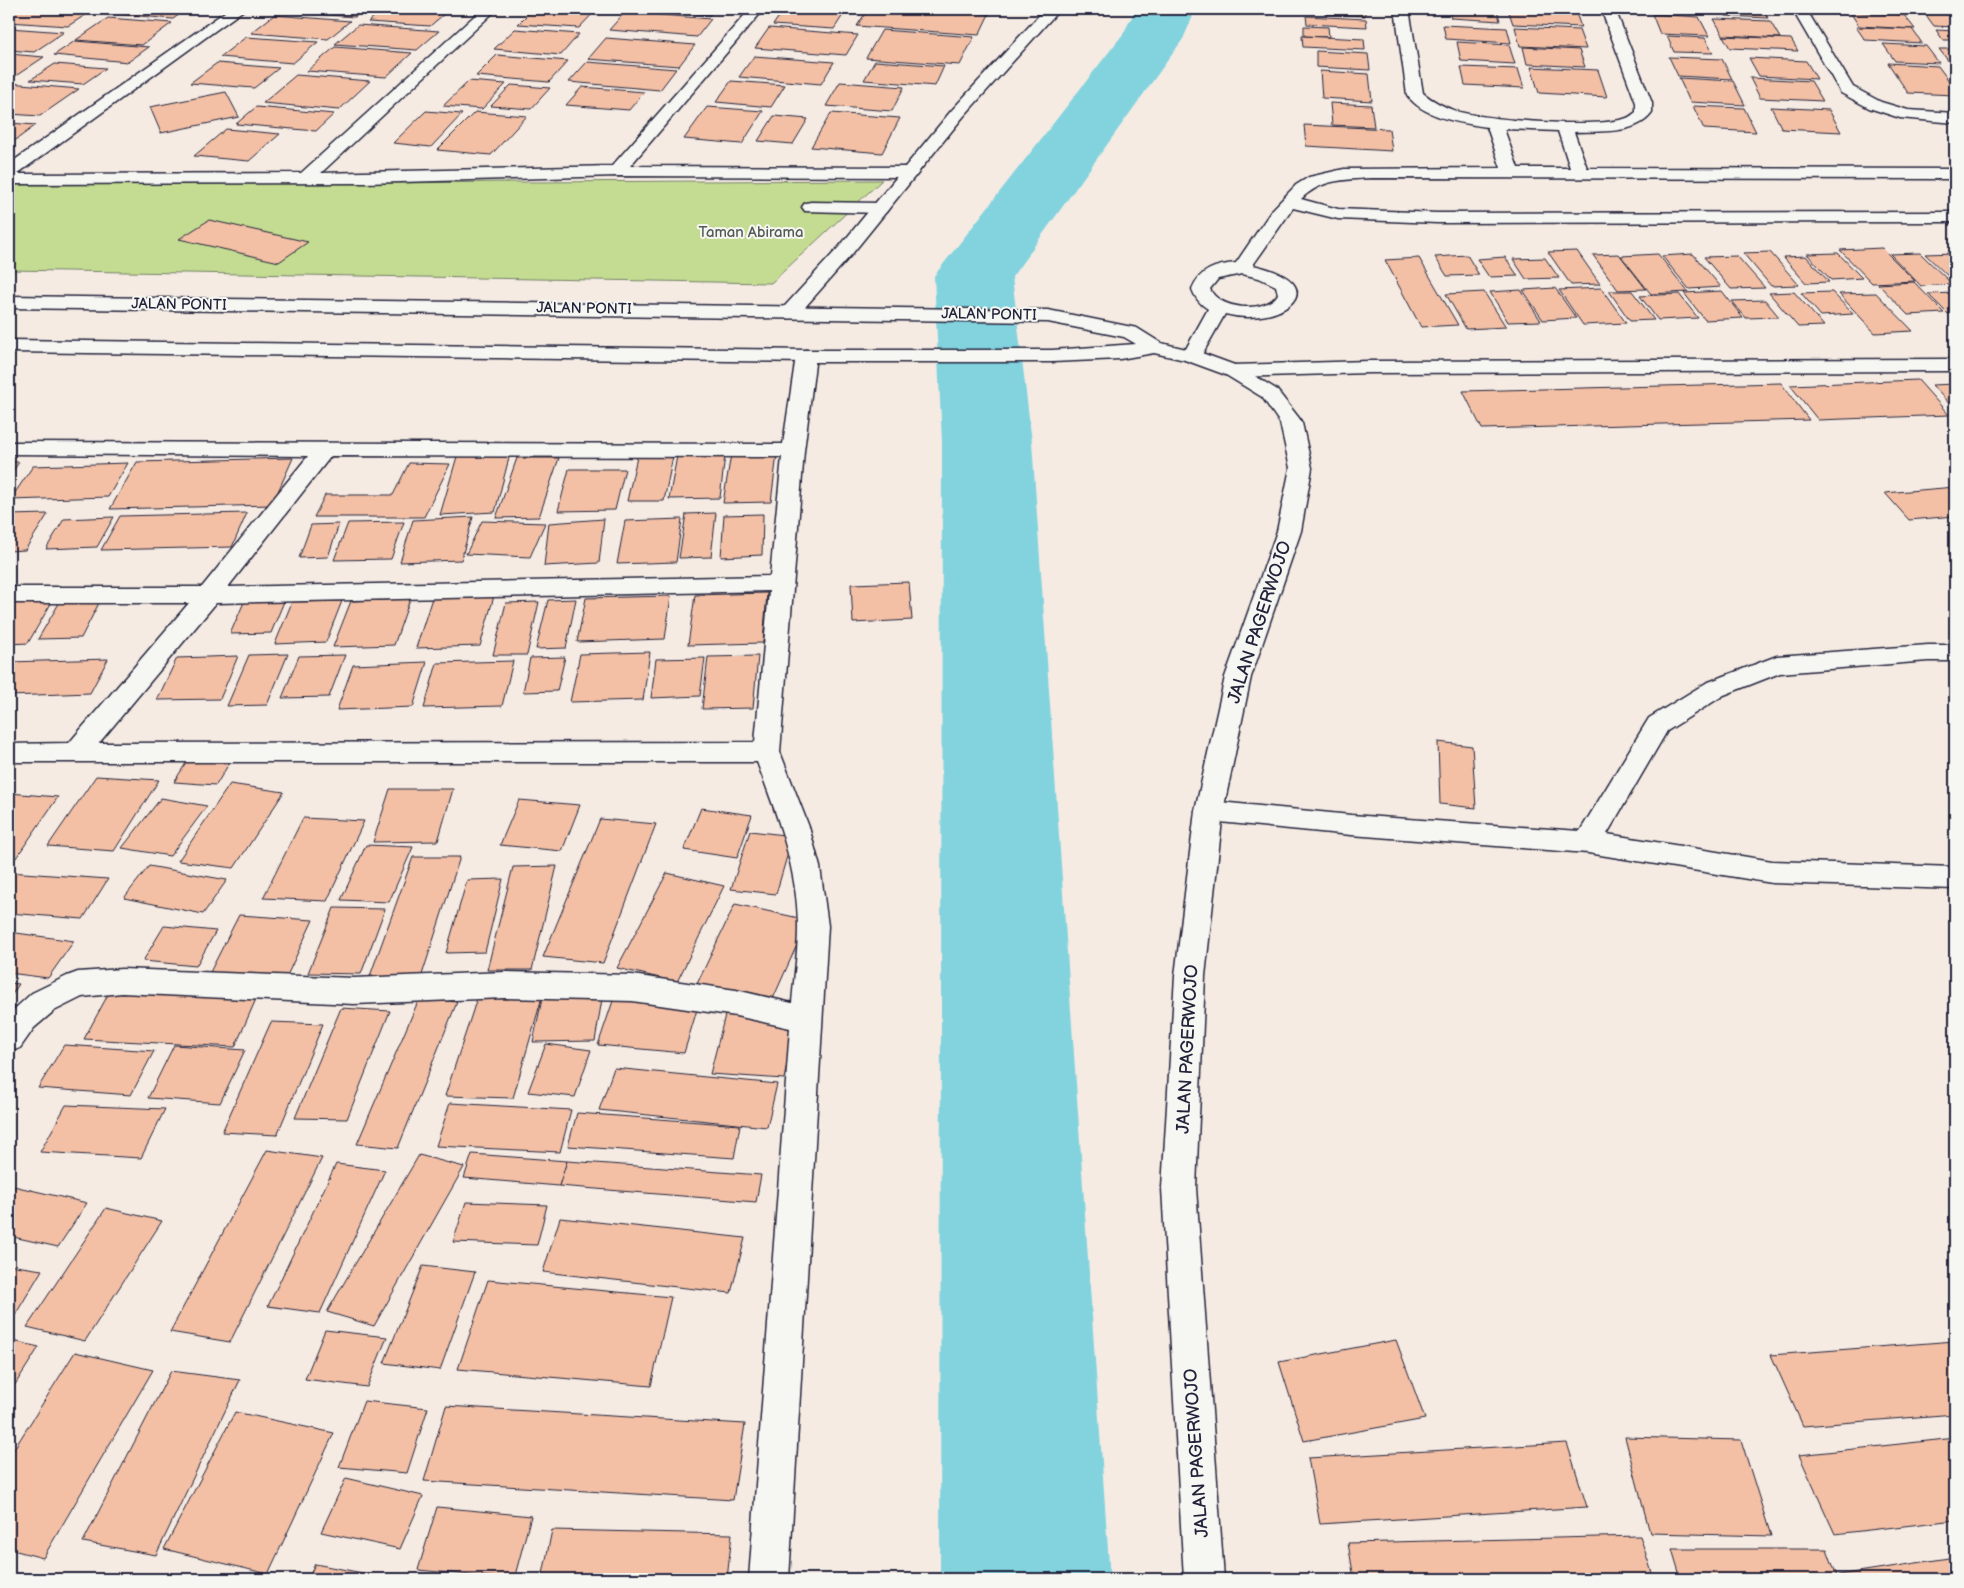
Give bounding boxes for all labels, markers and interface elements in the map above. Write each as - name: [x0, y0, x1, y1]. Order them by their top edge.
- park label: Taman Abirama: [699, 223, 803, 242]
- street label: JALAN PONTI: [131, 294, 227, 315]
- street label: JALAN PONTI: [536, 298, 632, 319]
- street label: JALAN PONTI: [941, 304, 1037, 325]
- street label: JALAN PAGERWOJO: [1223, 538, 1296, 706]
- street label: JALAN PAGERWOJO: [1173, 964, 1202, 1134]
- street label: JALAN PAGERWOJO: [1180, 1368, 1213, 1538]

